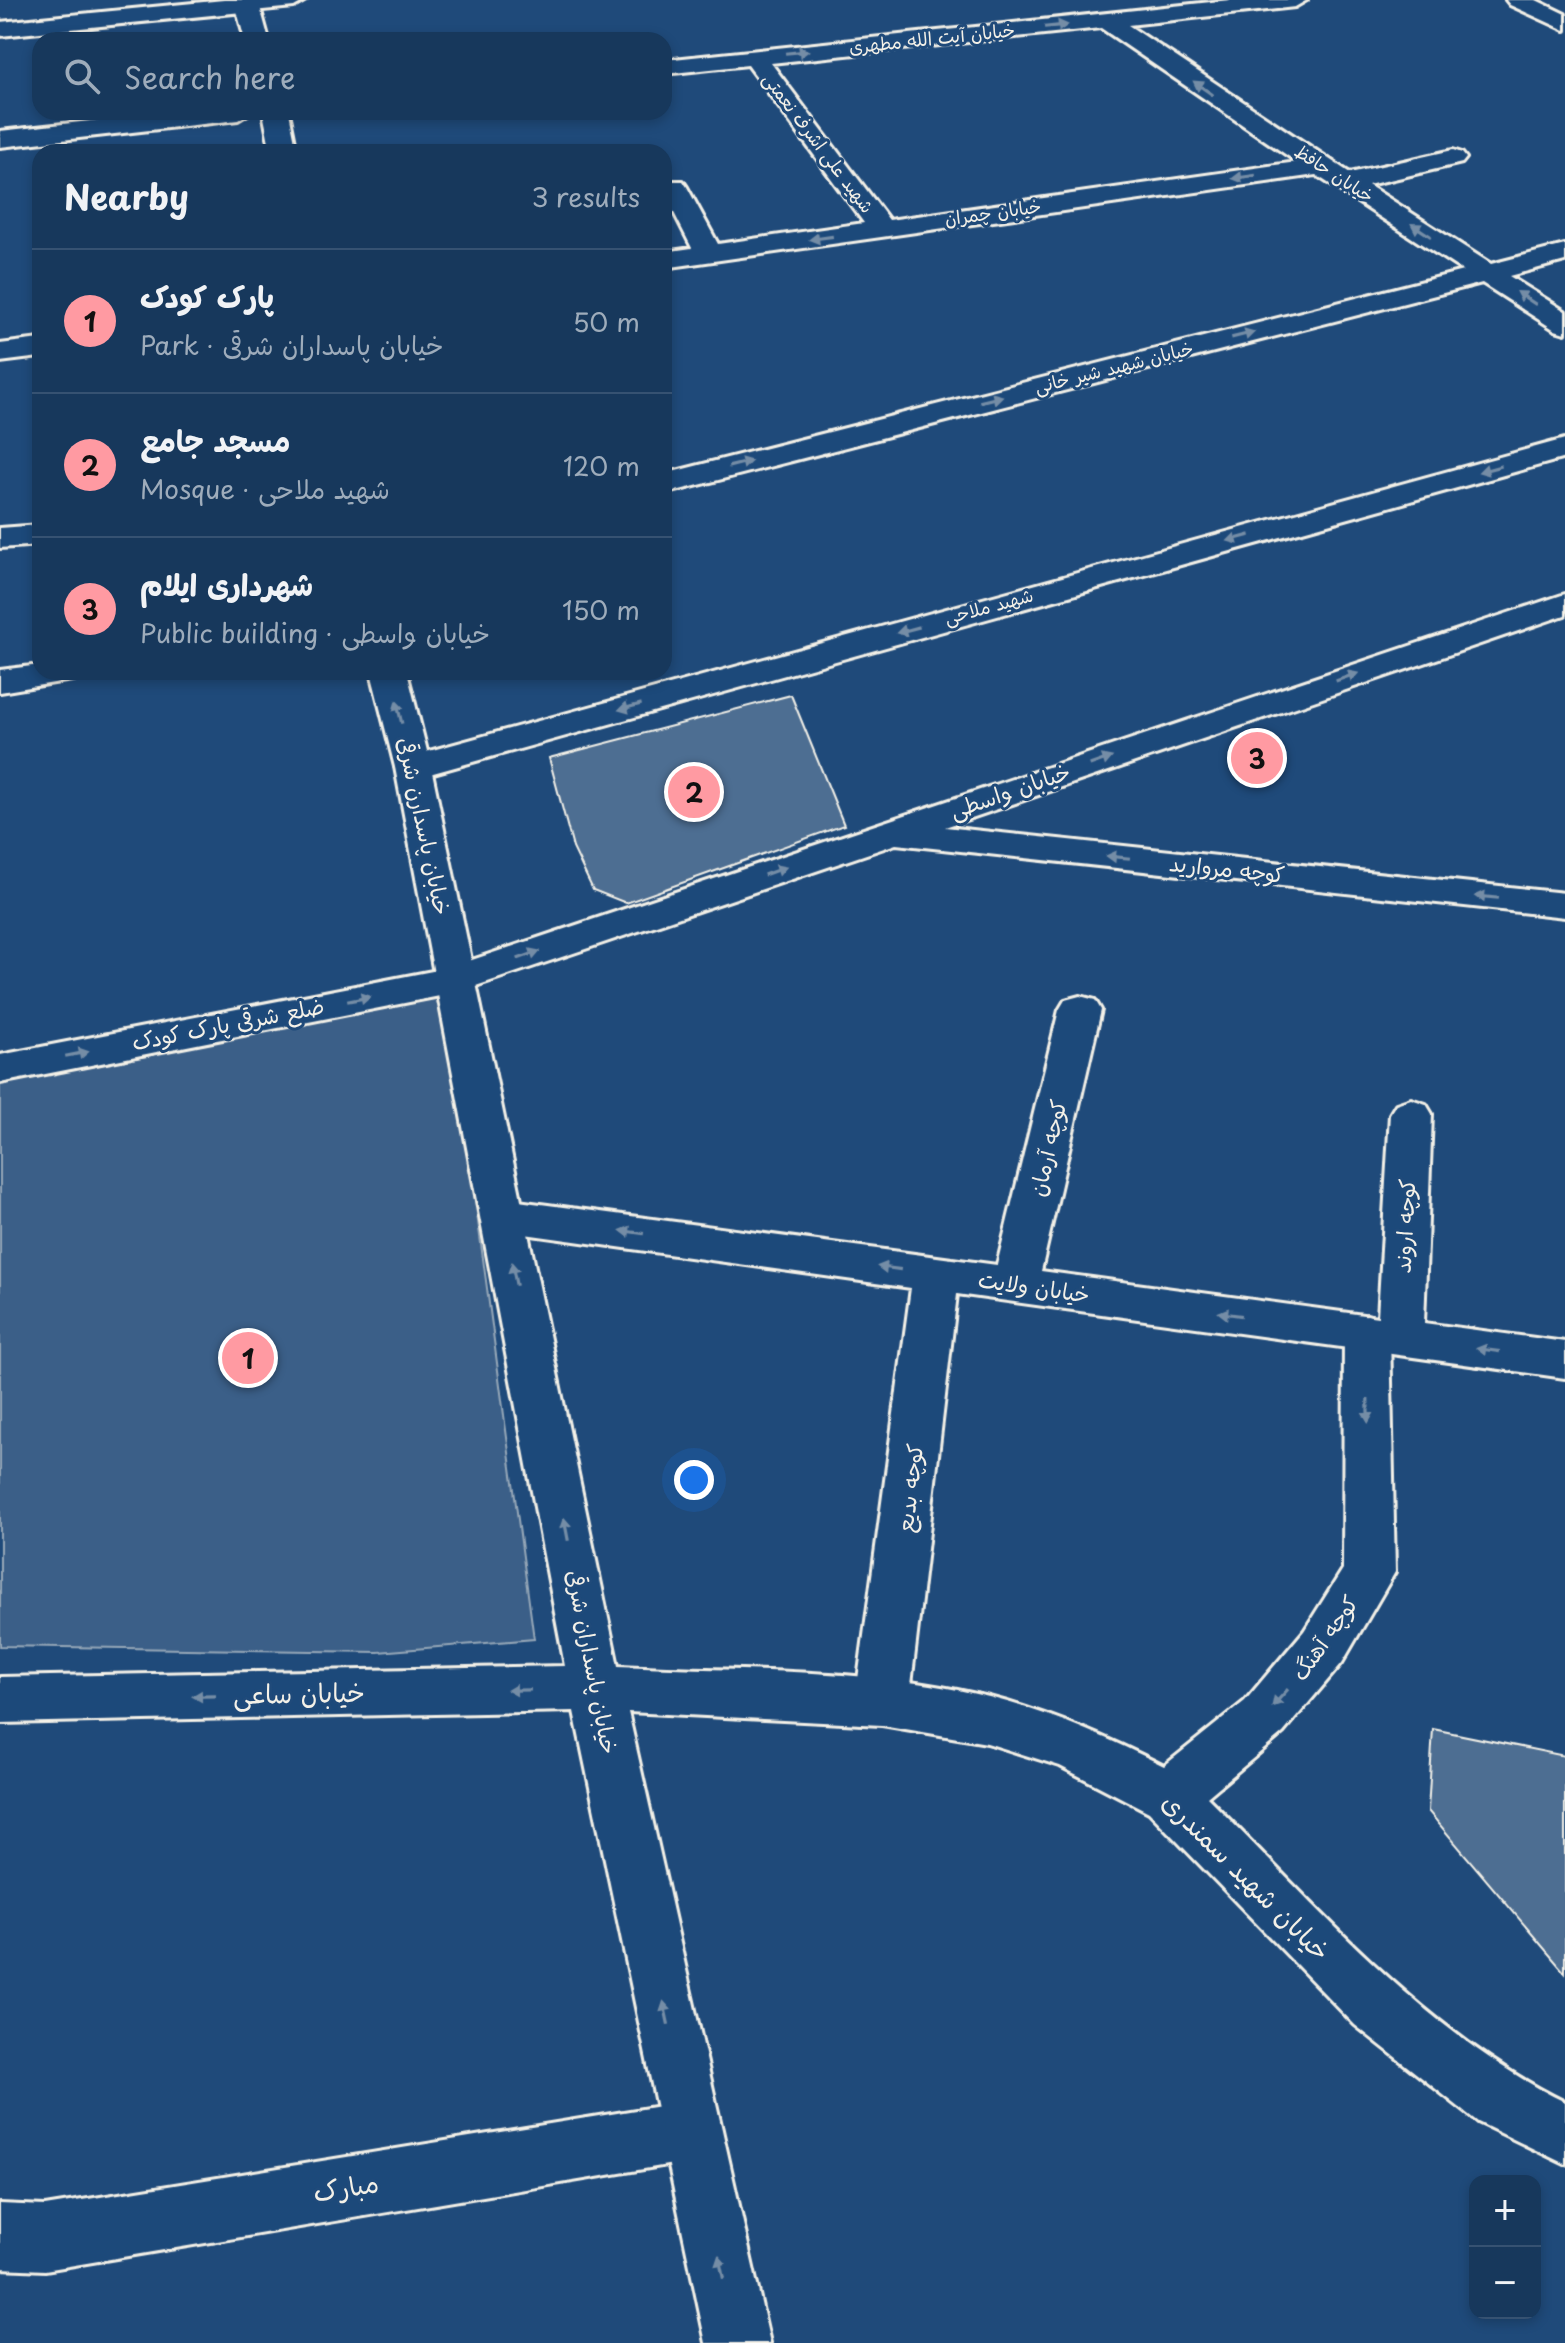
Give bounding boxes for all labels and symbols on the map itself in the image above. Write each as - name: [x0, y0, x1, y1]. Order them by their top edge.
- street label: خیابان آیت الله مطهری: [848, 15, 1016, 60]
- one-way arrow: [1044, 19, 1069, 32]
- one-way arrow: [785, 46, 810, 59]
- street label: شهید علی اشرف نعمتی: [757, 66, 881, 218]
- one-way arrow: [1193, 81, 1214, 96]
- street label: خیابان حافظ: [1290, 137, 1380, 209]
- one-way arrow: [1232, 171, 1257, 184]
- street label: خیابان چمران: [943, 191, 1043, 232]
- one-way arrow: [1410, 222, 1431, 237]
- one-way arrow: [808, 232, 833, 245]
- one-way arrow: [1515, 290, 1536, 305]
- one-way arrow: [1231, 328, 1256, 340]
- street label: خیابان شهید شیر خانی: [1031, 334, 1196, 399]
- one-way arrow: [979, 393, 1004, 405]
- one-way arrow: [727, 458, 752, 470]
- one-way arrow: [1477, 463, 1501, 476]
- one-way arrow: [1227, 532, 1251, 545]
- street label: شهید ملاحی: [941, 581, 1036, 630]
- one-way arrow: [895, 624, 919, 637]
- one-way arrow: [1336, 671, 1360, 683]
- one-way arrow: [393, 699, 405, 724]
- one-way arrow: [618, 701, 643, 713]
- pin: 3: [1231, 728, 1283, 788]
- street label: خیابان پاسدارن شرقی: [391, 734, 460, 918]
- street label: خیابان واسطی: [945, 754, 1074, 826]
- one-way arrow: [1089, 754, 1113, 766]
- pin: 2: [668, 762, 720, 822]
- street label: کوچه مروارید: [1168, 845, 1287, 890]
- one-way arrow: [1105, 851, 1130, 864]
- one-way arrow: [764, 865, 788, 877]
- one-way arrow: [1475, 891, 1500, 904]
- one-way arrow: [517, 948, 541, 960]
- street label: ضلع شرقی پارک کودک: [129, 988, 327, 1058]
- one-way arrow: [347, 992, 372, 1004]
- one-way arrow: [64, 1048, 89, 1060]
- street label: کوچه آرمان: [1019, 1096, 1074, 1199]
- street label: کوچه اروند: [1385, 1178, 1422, 1274]
- one-way arrow: [619, 1225, 644, 1238]
- one-way arrow: [508, 1261, 520, 1286]
- one-way arrow: [876, 1261, 901, 1274]
- street label: خیابان ولایت: [976, 1261, 1092, 1310]
- one-way arrow: [1217, 1308, 1242, 1321]
- pin: 1: [222, 1328, 274, 1388]
- one-way arrow: [1475, 1343, 1500, 1356]
- one-way arrow: [1362, 1399, 1375, 1424]
- street label: کوچه بدیع: [887, 1442, 931, 1534]
- your location: [674, 1460, 714, 1500]
- one-way arrow: [559, 1516, 571, 1541]
- street label: خیابان پاسداران شرقی: [559, 1567, 628, 1757]
- street label: کوچه آهنگ: [1282, 1588, 1365, 1687]
- street label: خیابان ساعی: [233, 1672, 365, 1713]
- one-way arrow: [506, 1683, 531, 1696]
- one-way arrow: [1272, 1688, 1289, 1708]
- one-way arrow: [191, 1690, 216, 1702]
- street label: خیابان شهید سمندری: [1154, 1783, 1340, 1969]
- one-way arrow: [659, 2000, 672, 2025]
- street label: مبارک: [310, 2162, 381, 2211]
- one-way arrow: [714, 2254, 727, 2279]

